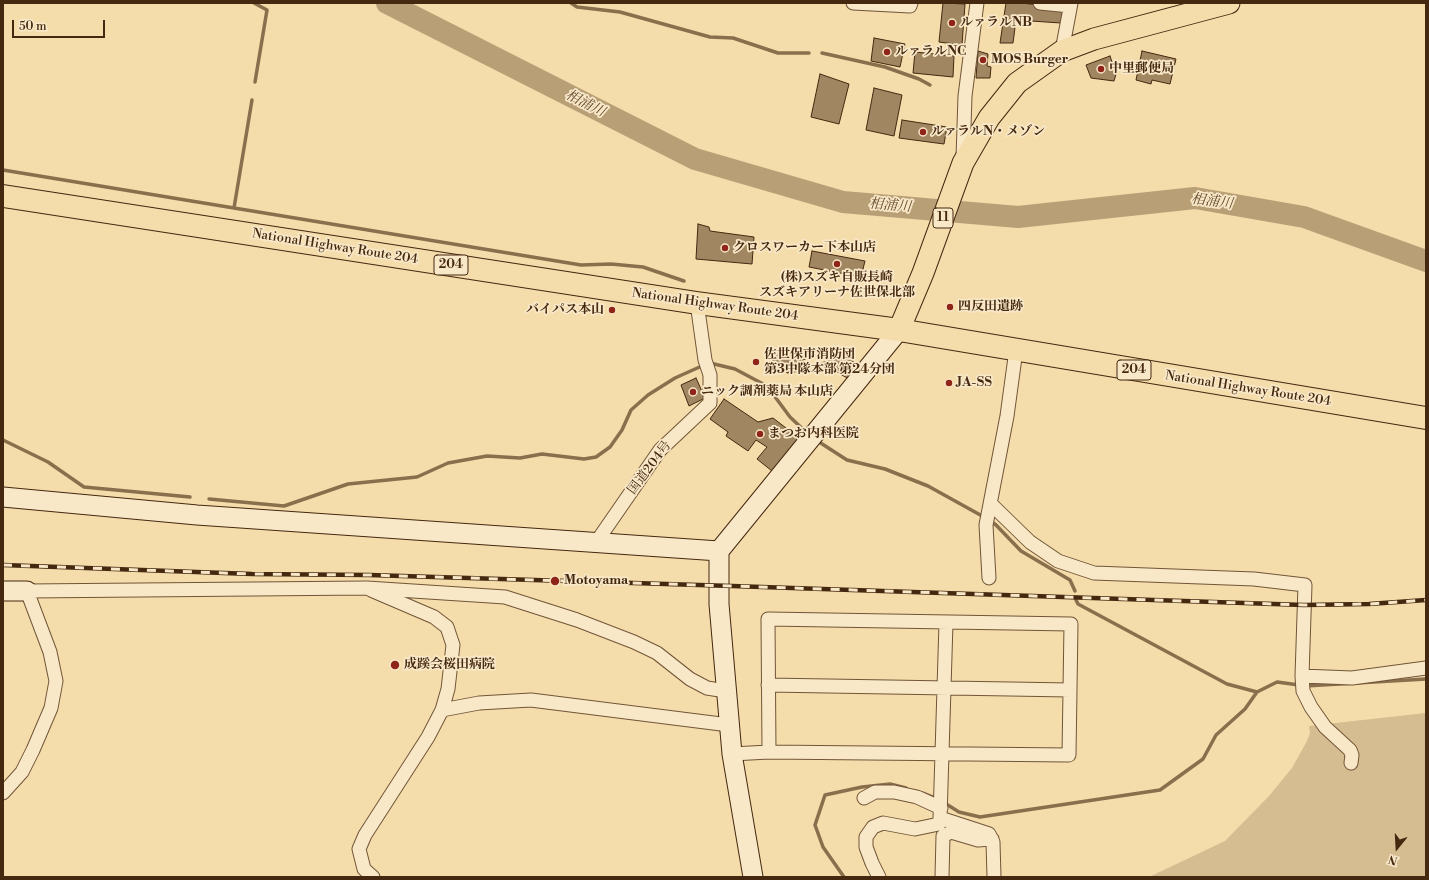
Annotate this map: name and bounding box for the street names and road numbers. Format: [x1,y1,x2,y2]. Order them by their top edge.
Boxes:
road number: 11 [933,208,953,228]
street label: National Highway Route 204 [251,226,419,268]
road number: 204 [434,255,468,275]
street label: National Highway Route 204 [631,286,799,324]
road number: 204 [1117,360,1151,380]
street label: National Highway Route 204 [1164,368,1332,410]
street label: 国道204号 [625,438,675,498]

